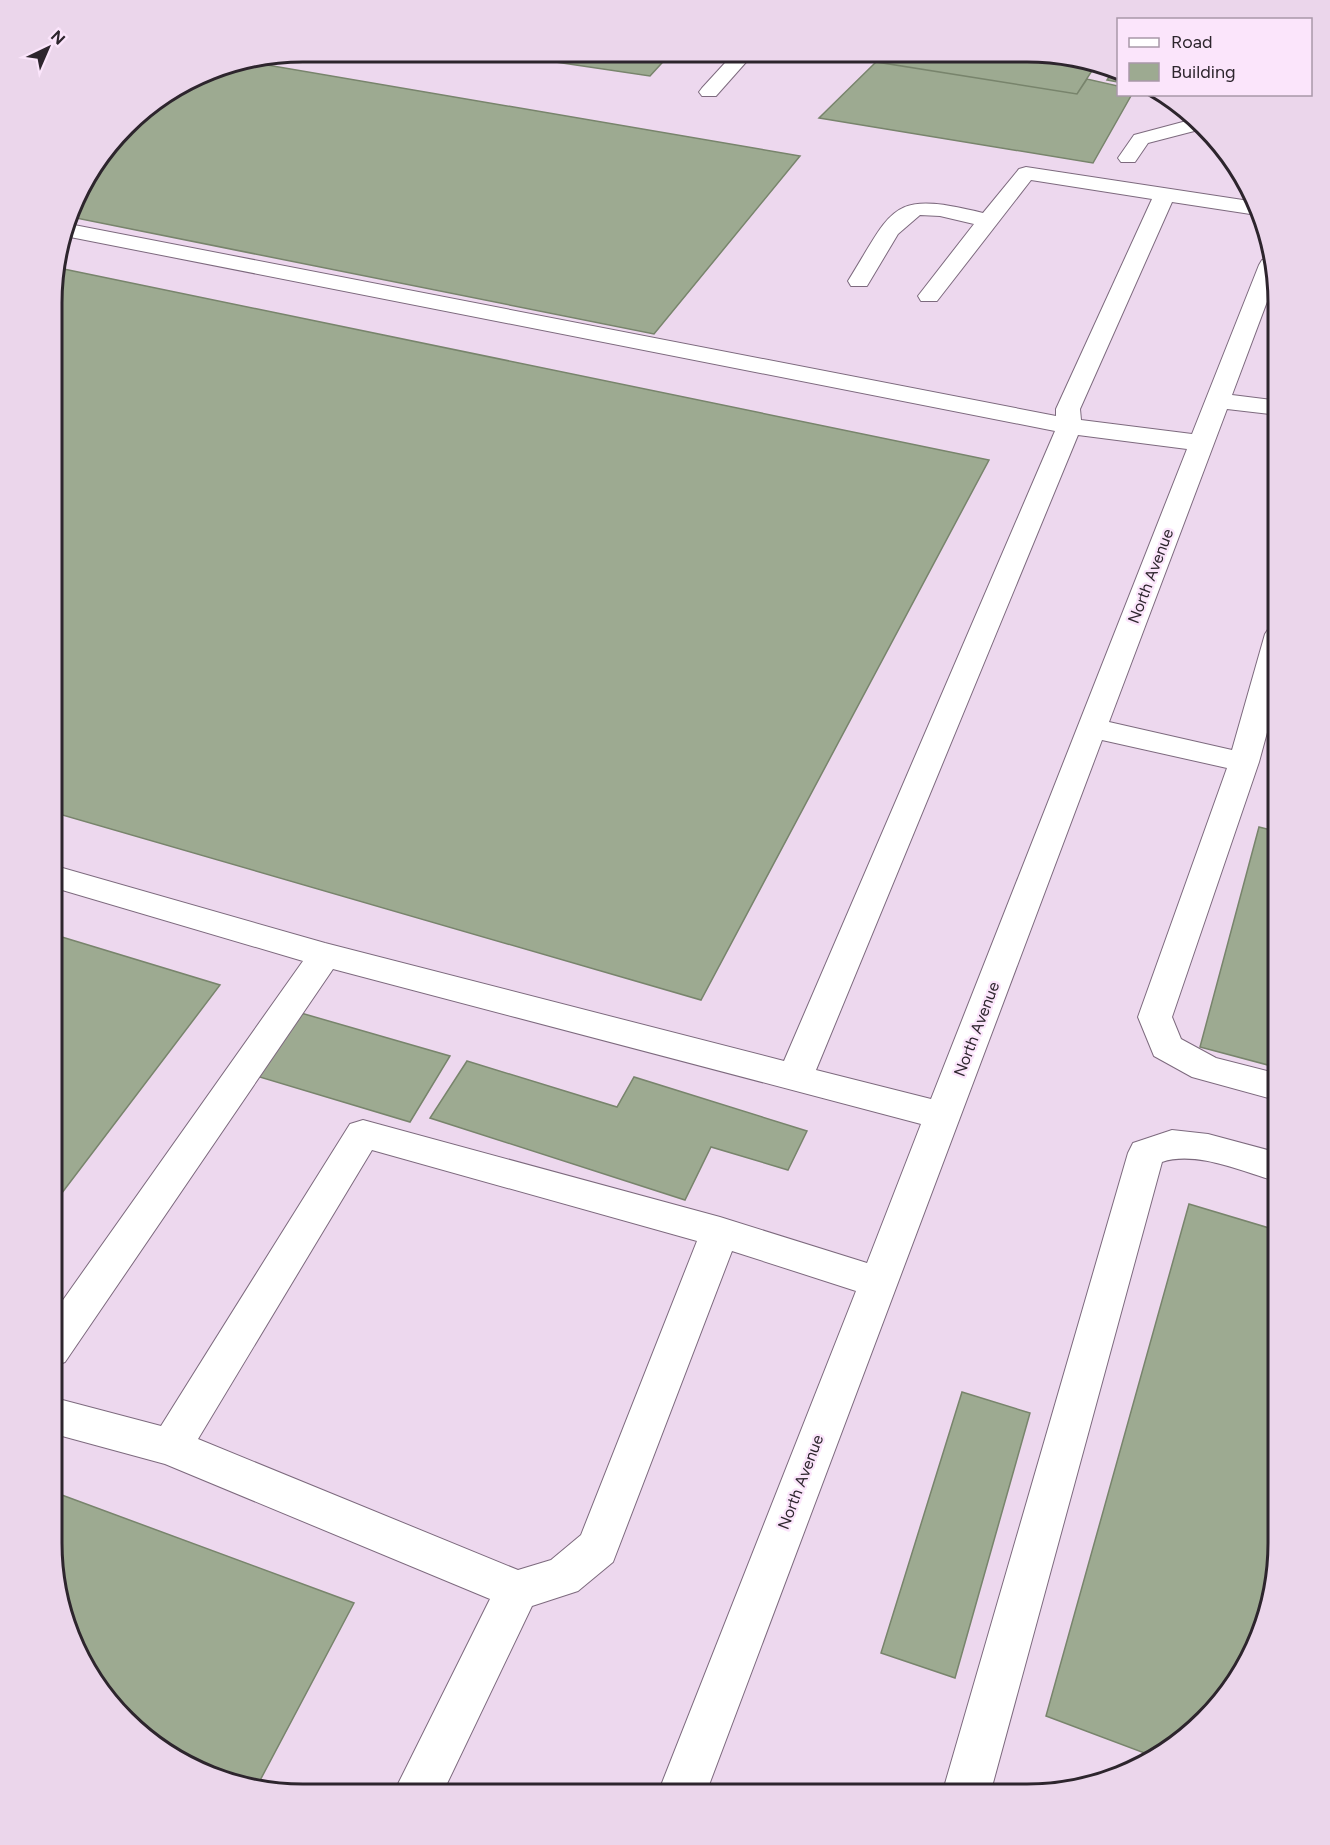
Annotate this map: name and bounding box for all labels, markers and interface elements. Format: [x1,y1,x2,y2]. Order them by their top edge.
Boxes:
north arrow [18,18,78,78]
legend [1117,18,1312,96]
text: N [47,26,69,49]
text: Road [1171,31,1212,53]
text: Building [1171,61,1236,83]
street label: North Avenue [1124,526,1177,626]
street label: North Avenue [950,979,1003,1079]
street label: North Avenue [774,1432,827,1532]

